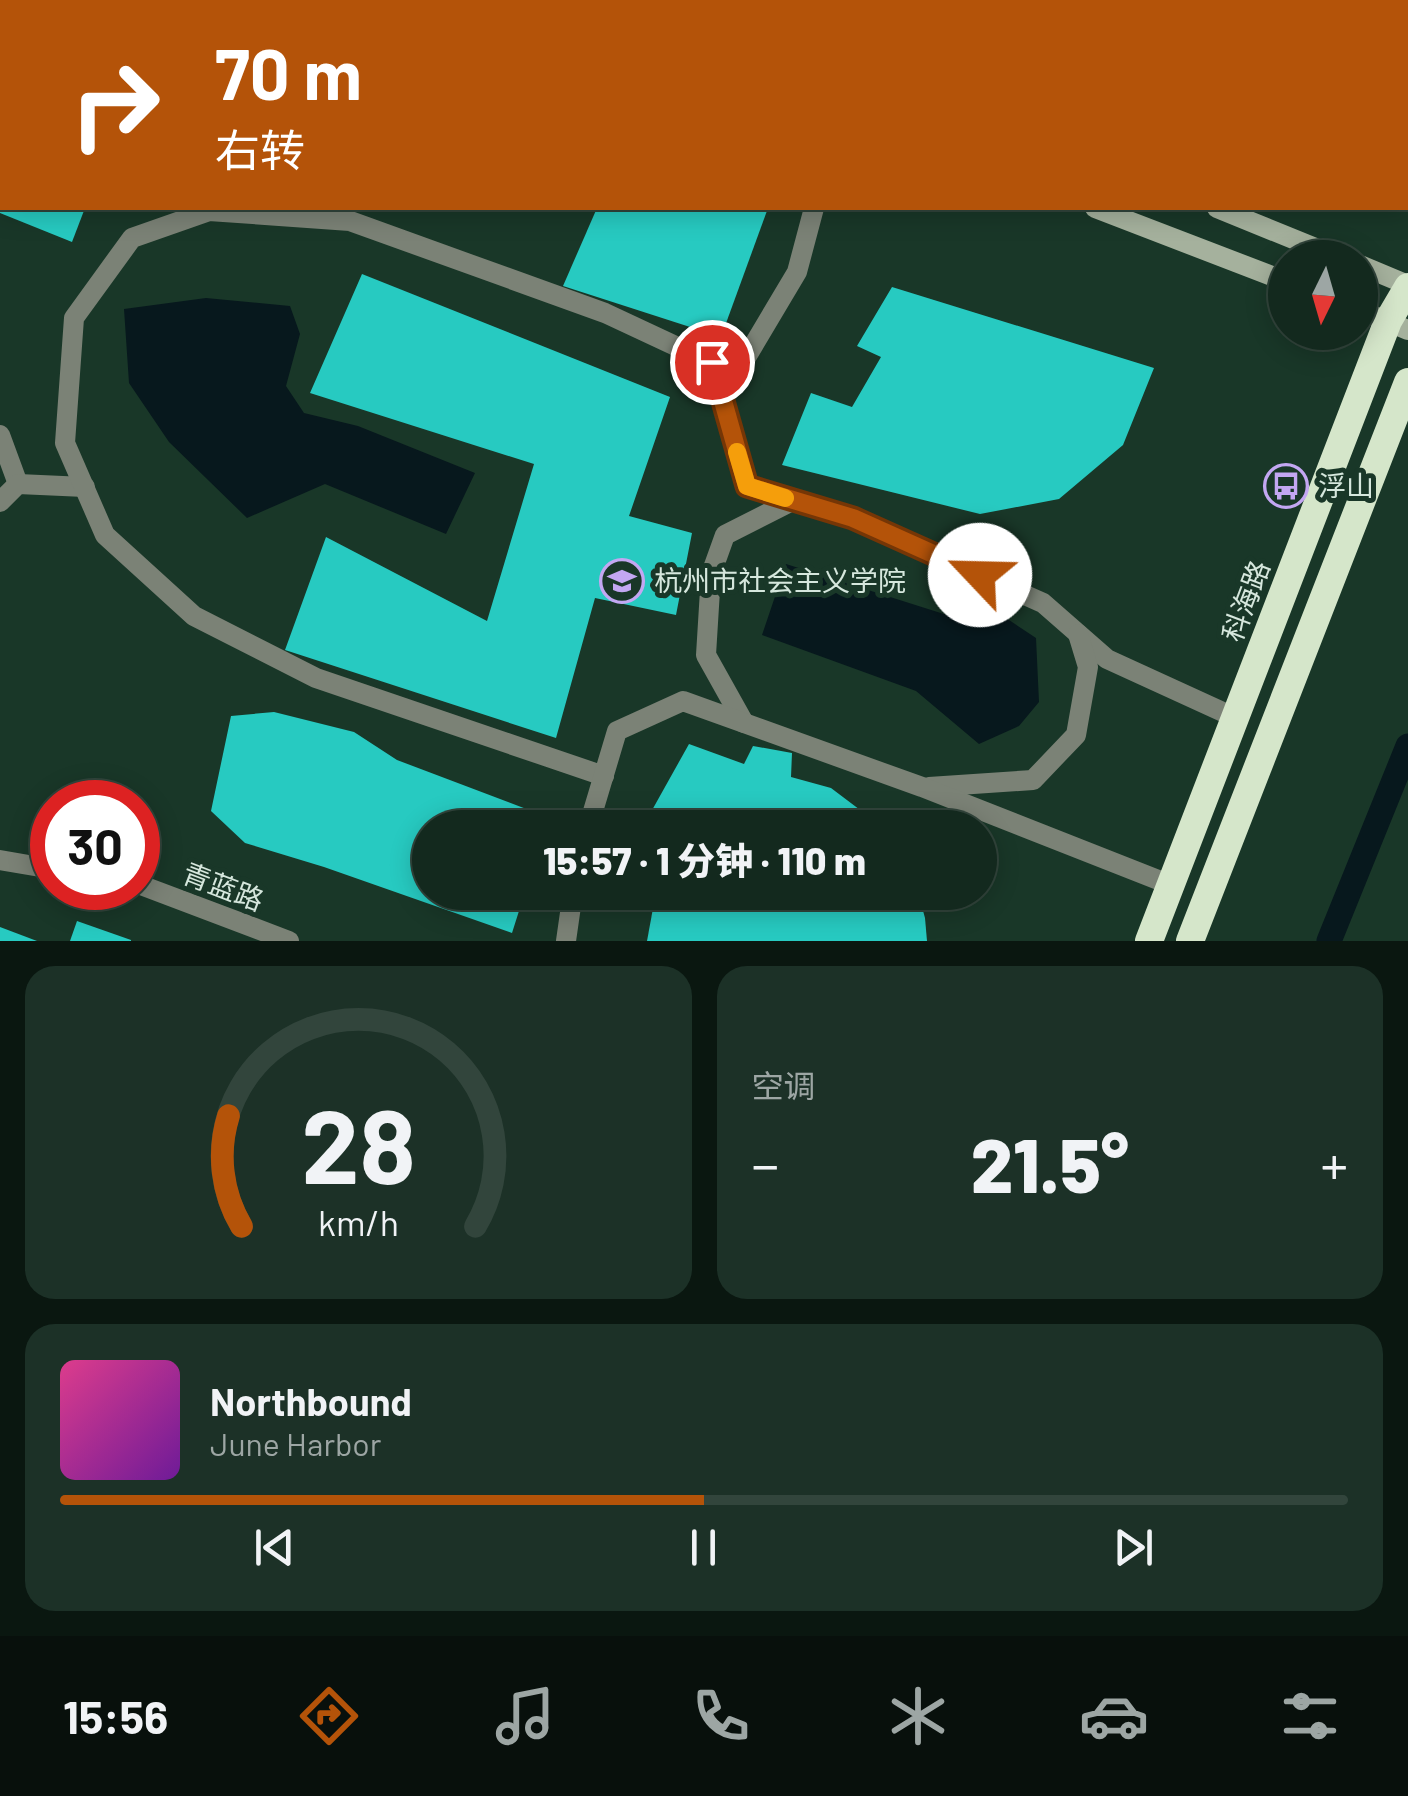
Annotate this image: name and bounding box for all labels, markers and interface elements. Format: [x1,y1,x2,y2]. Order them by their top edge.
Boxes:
text: 70 m [215,30,362,114]
icon: right [50,40,180,170]
text: 右转 [215,122,305,176]
north arrow [1268,240,1378,350]
map controls [1268,240,1378,350]
pin [670,320,755,405]
icon: arrive [685,335,740,390]
bus stop icon: 浮山 [1263,463,1309,509]
place label: 浮山 [1318,468,1374,502]
position arrow [928,523,1032,627]
street label: 科海路 [1214,555,1276,646]
school or university icon: 杭州市社会主义学院 [599,558,645,604]
place label: 杭州市社会主义学院 [654,563,906,597]
speed limit sign: 30 [30,780,160,910]
text: 15:57 · 1 分钟 · 110 m [543,837,866,883]
street label: 青蓝路 [178,855,269,917]
text: 空调 [752,1066,816,1104]
text: 28 [301,1080,416,1205]
text: 21.5° [971,1118,1129,1208]
text: − [752,1130,779,1196]
text: + [1320,1130,1348,1196]
text: km/h [318,1200,399,1243]
text: Northbound [210,1378,412,1424]
text: June Harbor [210,1424,381,1462]
icon: previous [247,1520,302,1575]
icon: pause [676,1520,731,1575]
icon: next [1106,1520,1161,1575]
icon: directions [294,1681,364,1751]
icon: music [490,1681,560,1751]
icon: phone [686,1681,756,1751]
icon: climate [883,1681,953,1751]
icon: car [1079,1681,1149,1751]
icon: filters [1275,1681,1345,1751]
text: 15:56 [63,1689,168,1743]

